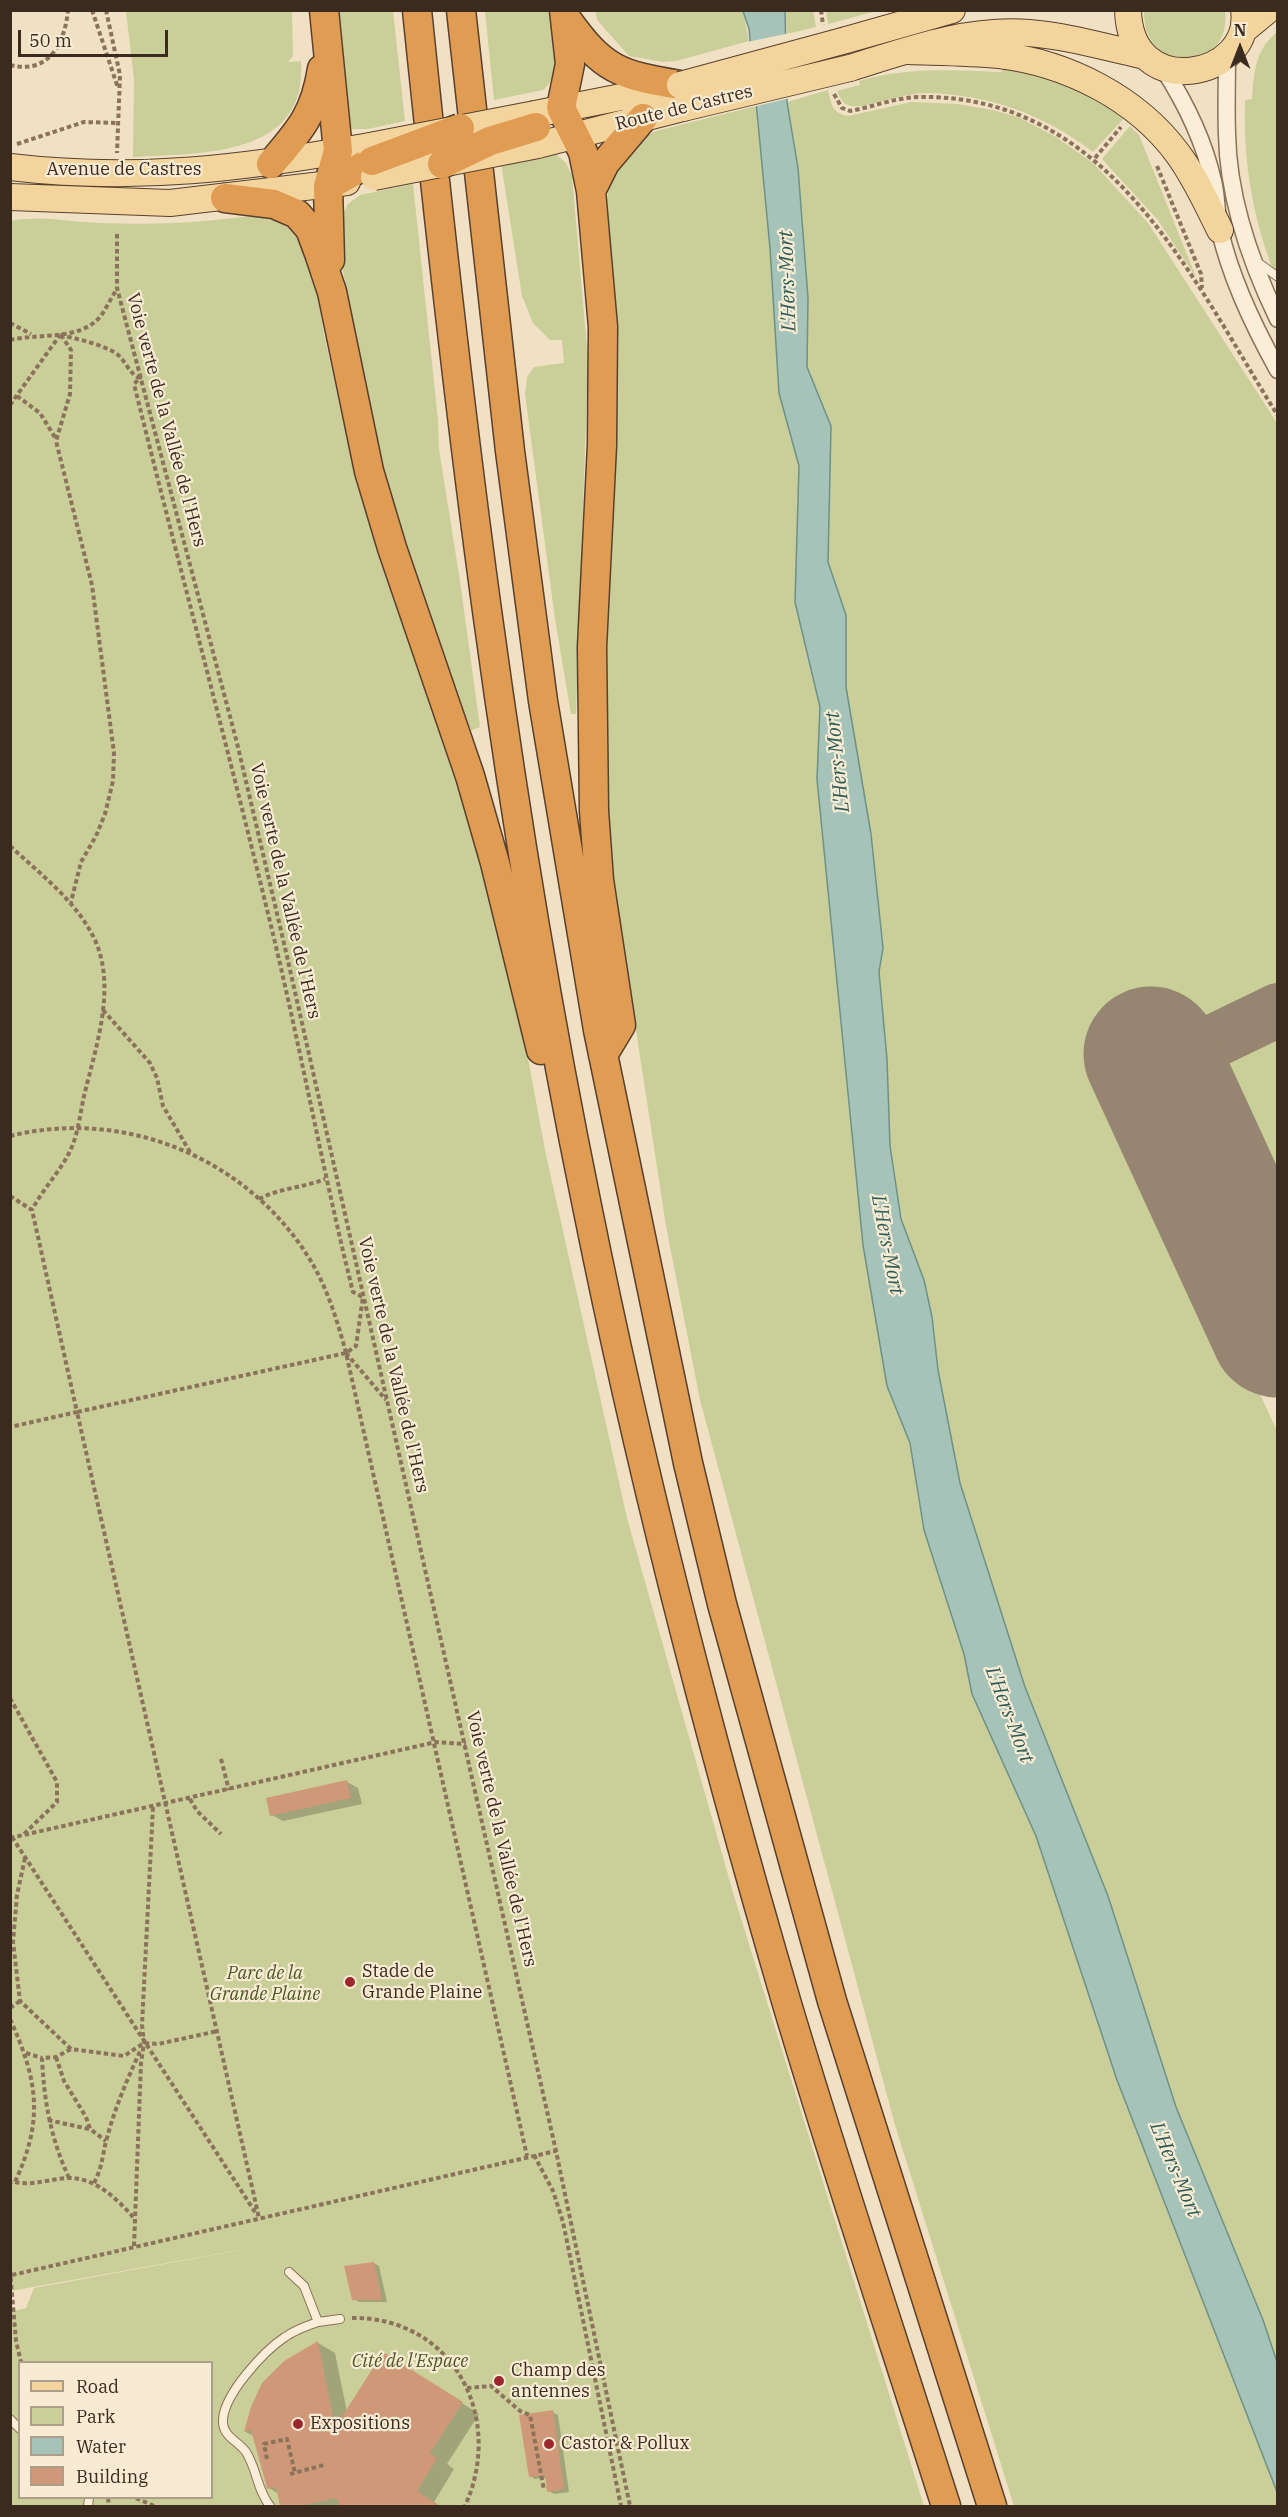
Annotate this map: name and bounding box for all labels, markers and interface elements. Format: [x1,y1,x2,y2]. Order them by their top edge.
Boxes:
scale bar [21,18,171,56]
north arrow [1210,18,1270,78]
text: N [1234,20,1246,40]
text: 50 m [29,29,72,52]
street label: Route de Castres [613,80,755,136]
street label: Avenue de Castres [47,159,201,181]
water label: L'Hers-Mort [774,230,802,332]
street label: Voie verte de la Vallée de l'Hers [122,291,210,549]
water label: L'Hers-Mort [821,710,855,814]
street label: Voie verte de la Vallée de l'Hers [245,761,325,1021]
water label: L'Hers-Mort [866,1193,908,1297]
street label: Voie verte de la Vallée de l'Hers [353,1235,433,1495]
water label: L'Hers-Mort [980,1663,1038,1767]
street label: Voie verte de la Vallée de l'Hers [461,1709,541,1969]
place label: Stade de Grande Plaine [362,1961,482,2004]
park label: Parc de la Grande Plaine [210,1963,320,2006]
marker: Stade de Grande Plaine [343,1975,357,1989]
water label: L'Hers-Mort [1144,2119,1206,2221]
park label: Cité de l'Espace [352,2351,468,2373]
place label: Champ des antennes [511,2360,605,2402]
legend [18,2361,213,2499]
marker: Champ des antennes [492,2374,506,2388]
text: Road [76,2375,119,2398]
text: Park [76,2405,115,2428]
place label: Expositions [310,2413,410,2435]
marker: Expositions [291,2417,305,2431]
place label: Castor & Pollux [561,2433,690,2455]
text: Water [76,2435,126,2458]
marker: Castor & Pollux [542,2437,556,2451]
text: Building [76,2465,148,2488]

